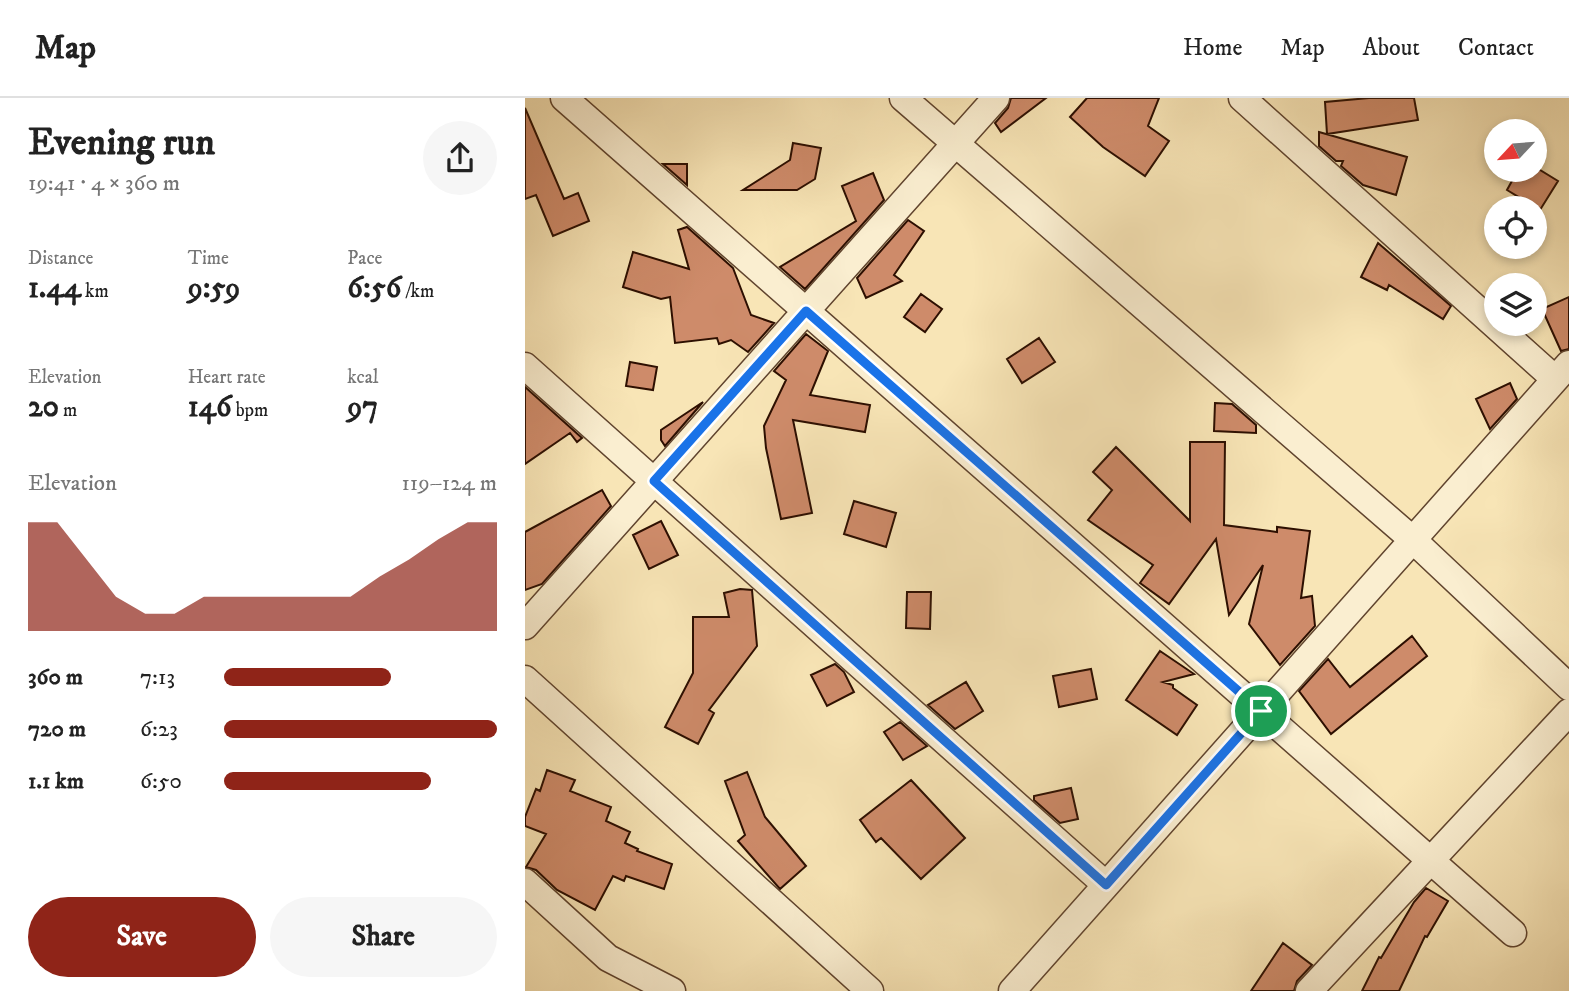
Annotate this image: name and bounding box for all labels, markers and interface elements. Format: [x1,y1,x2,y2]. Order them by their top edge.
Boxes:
text: Map [35,28,96,69]
text: Home [1183,33,1242,63]
text: Map [1280,33,1325,63]
text: About [1363,33,1420,63]
text: Contact [1458,33,1534,63]
text: Evening run [28,119,215,167]
north arrow [1484,119,1547,182]
map controls [1484,119,1547,336]
button: share [423,121,497,195]
text: 19:41 · 4 × 360 m [28,169,180,198]
button: locate [1484,196,1547,259]
text: Distance [28,247,93,270]
text: Time [188,247,229,270]
text: Pace [347,247,382,270]
text: 1.44 [28,270,81,307]
text: 9:59 [188,270,240,307]
text: 6:56 [347,270,401,307]
button: layers [1484,273,1547,336]
text: km [81,280,109,303]
text: /km [401,280,434,303]
text: Elevation [28,366,102,389]
text: Heart rate [188,366,266,389]
text: kcal [347,366,379,389]
text: 20 [28,389,59,426]
text: 146 [188,389,232,426]
text: 97 [347,389,378,426]
text: m [59,399,77,422]
text: bpm [232,399,268,422]
text: Elevation [28,469,117,498]
text: 119–124 m [401,469,497,498]
text: 360 m [28,663,83,692]
text: 7:13 [140,663,175,692]
pin [1231,681,1291,741]
icon: arrive [1242,692,1280,730]
text: 720 m [28,715,86,744]
text: 6:23 [140,715,178,744]
text: 1.1 km [28,767,84,796]
text: 6:50 [140,767,182,796]
button: Save [28,897,256,977]
button: Share [270,897,497,977]

